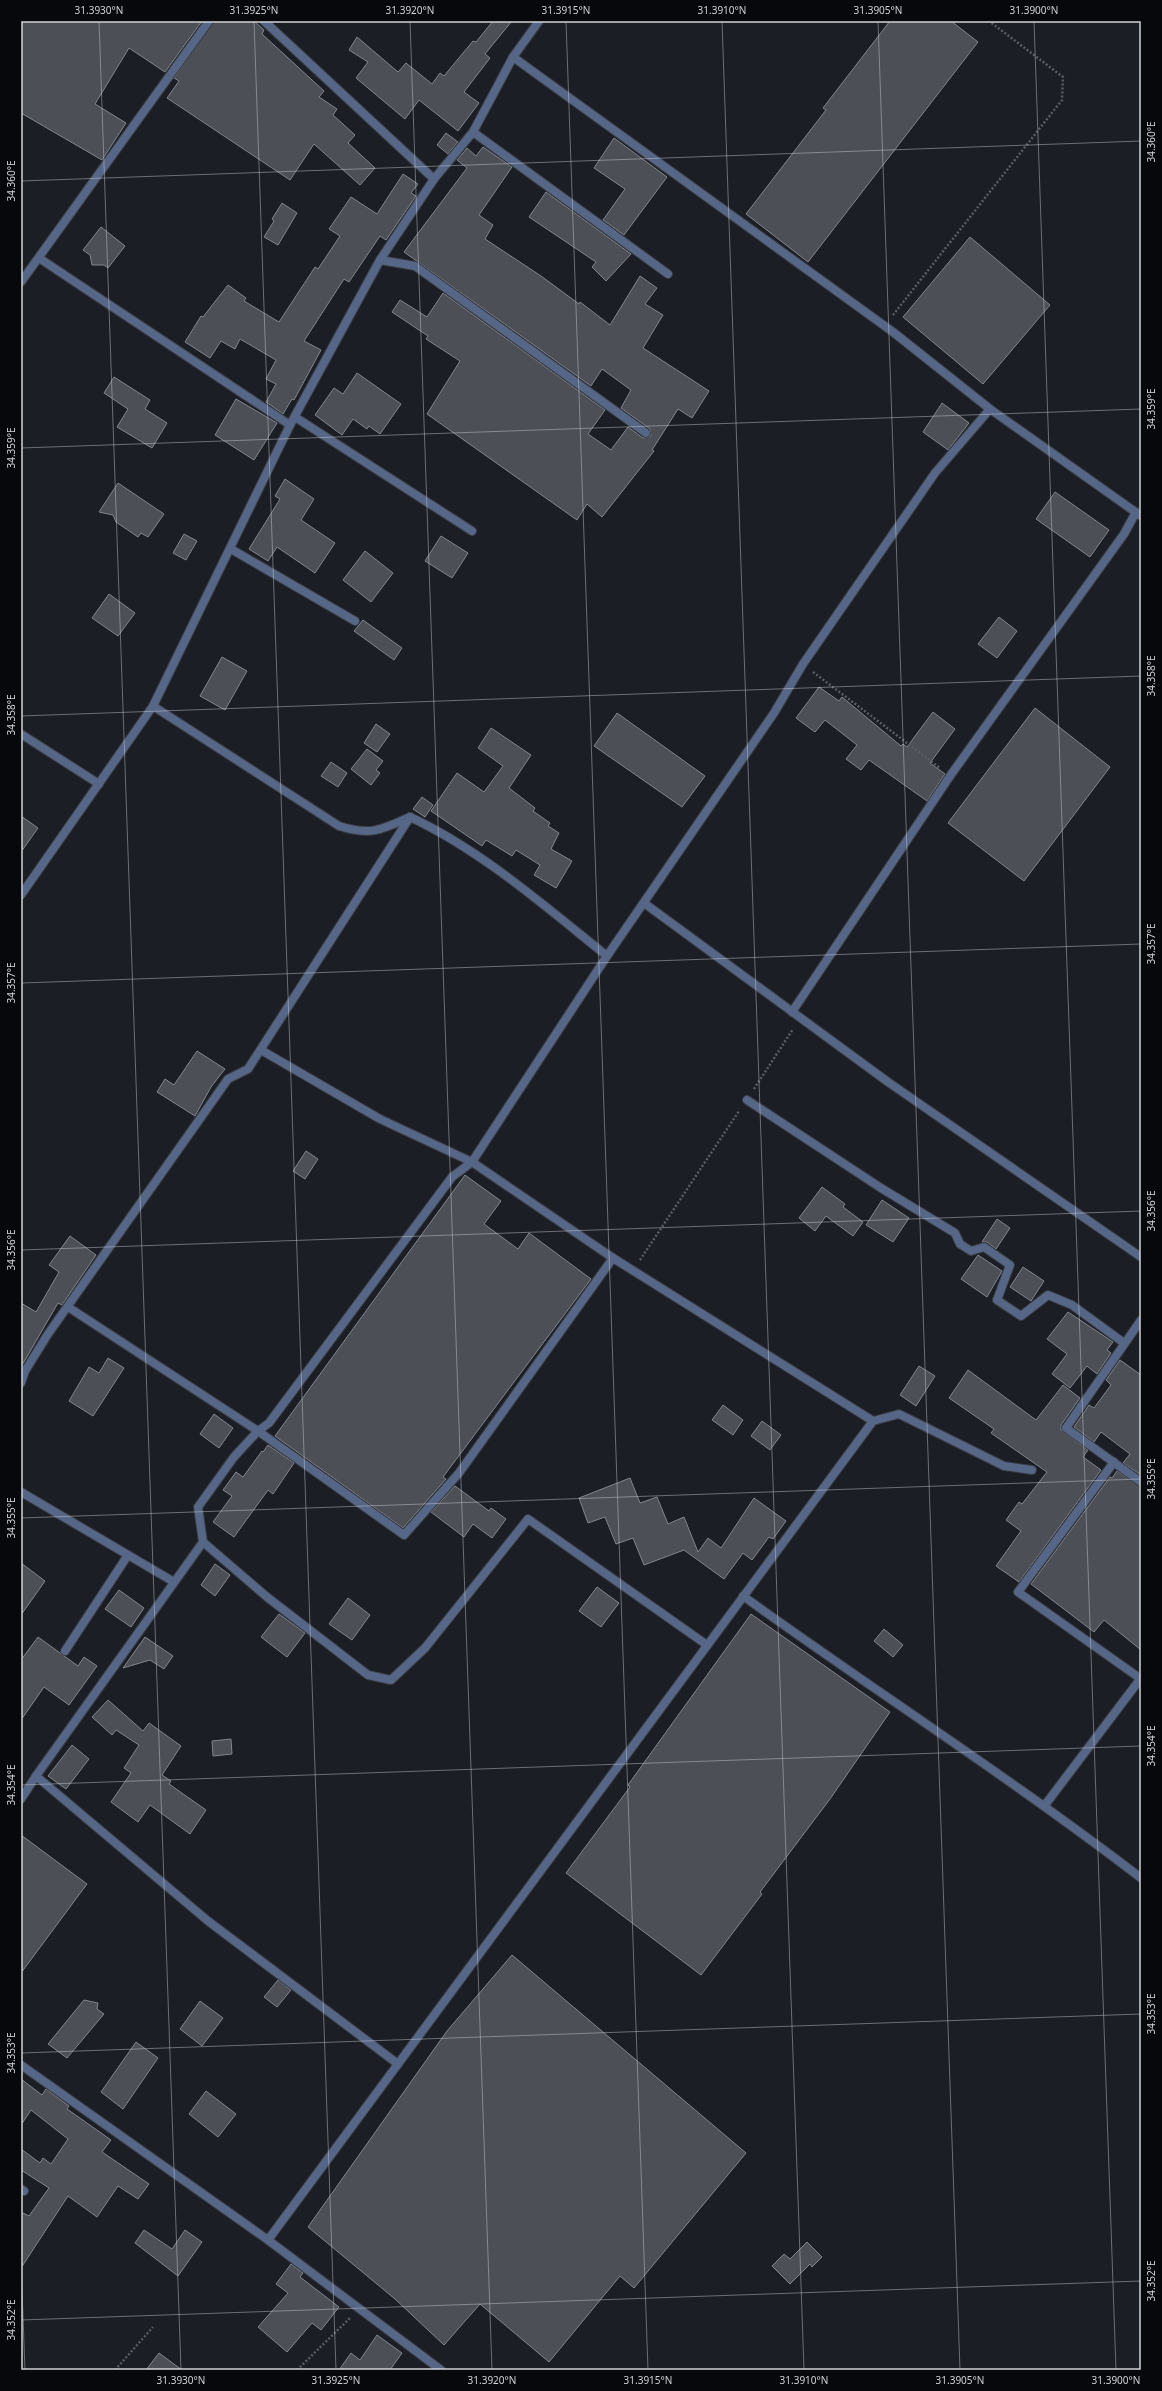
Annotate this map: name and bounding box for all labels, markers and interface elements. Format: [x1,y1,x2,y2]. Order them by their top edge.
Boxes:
text: 31.3930°N [75,3,123,17]
text: 31.3925°N [230,3,278,17]
text: 31.3920°N [386,3,434,17]
text: 31.3915°N [542,3,590,17]
text: 31.3910°N [698,3,746,17]
text: 31.3905°N [854,3,902,17]
text: 31.3900°N [1010,3,1058,17]
text: 34.360°E [1144,121,1158,163]
text: 34.360°E [4,160,18,202]
text: 34.359°E [1144,388,1158,430]
text: 34.359°E [4,427,18,469]
text: 34.358°E [1144,655,1158,697]
text: 34.358°E [4,694,18,736]
text: 34.357°E [1144,923,1158,965]
text: 34.357°E [4,962,18,1004]
text: 34.356°E [1144,1190,1158,1232]
text: 34.356°E [4,1229,18,1271]
text: 34.355°E [1144,1458,1158,1500]
text: 34.355°E [4,1497,18,1539]
text: 34.354°E [1144,1725,1158,1767]
text: 34.354°E [4,1764,18,1806]
text: 34.353°E [1144,1993,1158,2035]
text: 34.353°E [4,2032,18,2074]
text: 34.352°E [1144,2260,1158,2302]
text: 34.352°E [4,2299,18,2341]
text: 31.3930°N [157,2373,205,2387]
text: 31.3925°N [312,2373,360,2387]
text: 31.3920°N [468,2373,516,2387]
text: 31.3915°N [624,2373,672,2387]
text: 31.3910°N [780,2373,828,2387]
text: 31.3905°N [936,2373,984,2387]
text: 31.3900°N [1092,2373,1140,2387]

